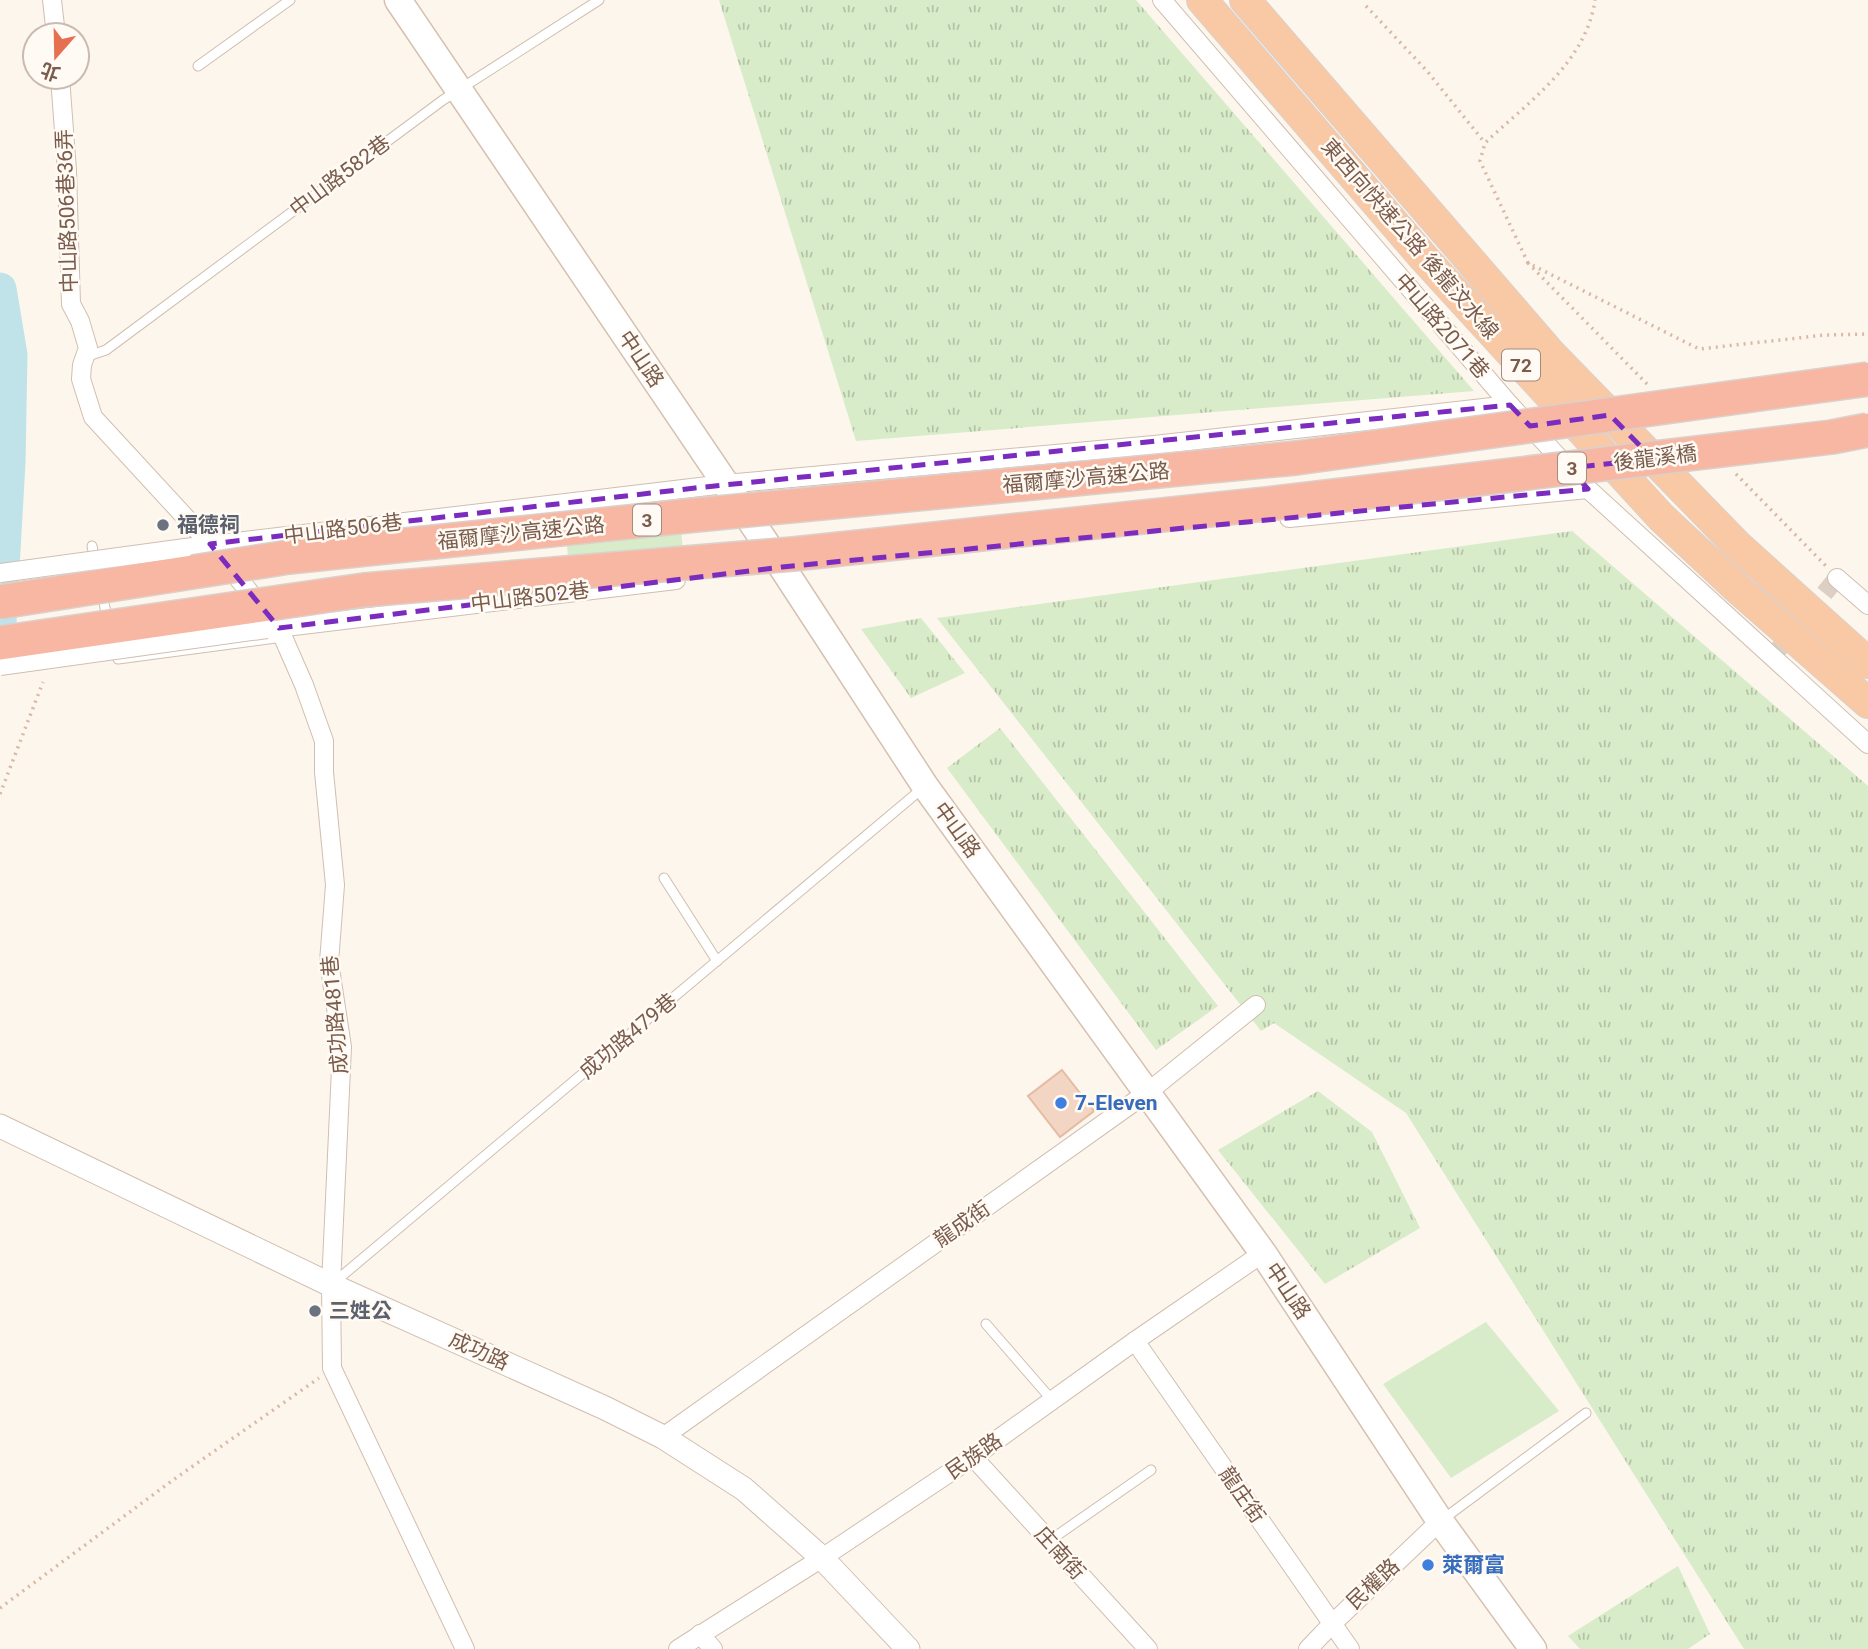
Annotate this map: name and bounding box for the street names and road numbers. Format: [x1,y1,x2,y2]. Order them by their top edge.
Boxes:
street label: 中山路506巷36弄 [52,129,82,293]
street label: 中山路582巷 [285,130,395,222]
street label: 東西向快速公路 後龍汶水線 [1317,134,1503,344]
street label: 中山路2071巷 [1390,269,1494,383]
street label: 中山路 [613,326,669,392]
road number: 72 [1502,350,1540,380]
street label: 後龍溪橋 [1612,441,1698,475]
road number: 3 [1558,453,1586,484]
street label: 福爾摩沙高速公路 [1001,459,1171,497]
road number: 3 [633,505,661,536]
street label: 中山路506巷 [282,510,404,548]
street label: 福爾摩沙高速公路 [436,512,606,554]
street label: 中山路502巷 [469,578,591,616]
street label: 中山路 [929,797,985,863]
street label: 成功路481巷 [318,954,352,1076]
street label: 成功路479巷 [575,988,681,1084]
street label: 龍成街 [929,1196,995,1252]
street label: 中山路 [1260,1258,1316,1324]
street label: 成功路 [445,1327,513,1375]
street label: 民族路 [941,1428,1007,1484]
street label: 龍庄街 [1214,1462,1270,1528]
street label: 庄南街 [1030,1522,1090,1584]
street label: 民權路 [1342,1554,1404,1614]

